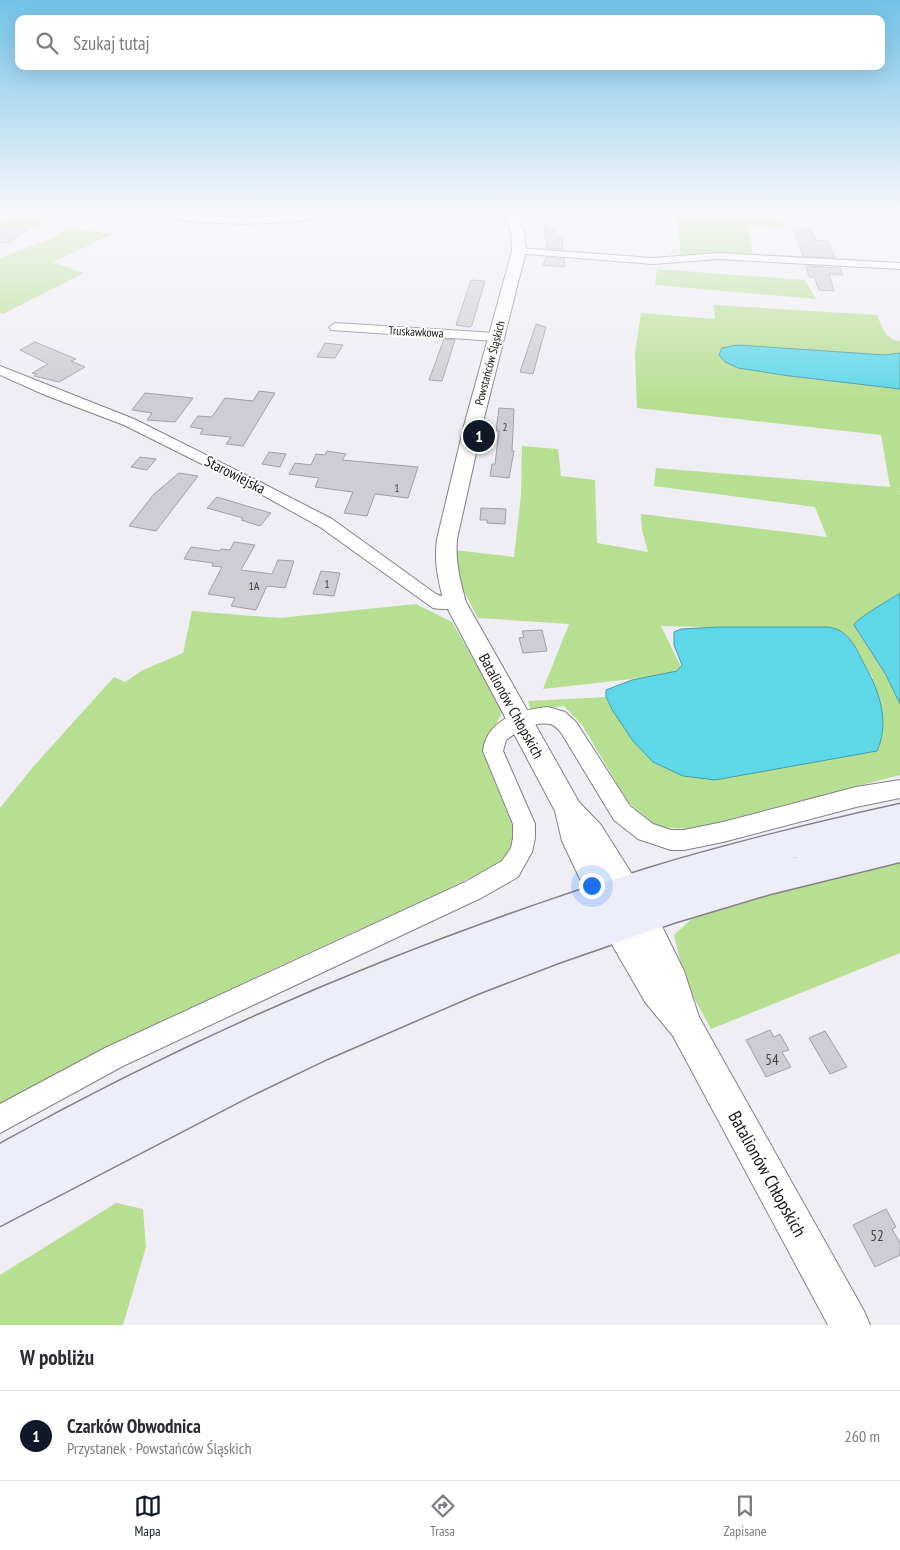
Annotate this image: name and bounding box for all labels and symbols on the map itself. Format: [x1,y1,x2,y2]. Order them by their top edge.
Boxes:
street label: Powstańców Śląskich [471,319,508,407]
street label: Truskawkowa [388,323,444,340]
pin: 1 [463,417,495,455]
house number: 2 [503,420,508,434]
street label: Starowiejska [202,451,269,498]
house number: 1 [394,480,400,495]
house number: 1 [324,576,330,591]
house number: 1A [248,578,260,593]
street label: Batalionów Chłopskich [475,650,548,762]
your location [579,873,605,899]
house number: 54 [765,1050,779,1069]
street label: Batalionów Chłopskich [723,1107,812,1241]
house number: 52 [870,1226,884,1245]

